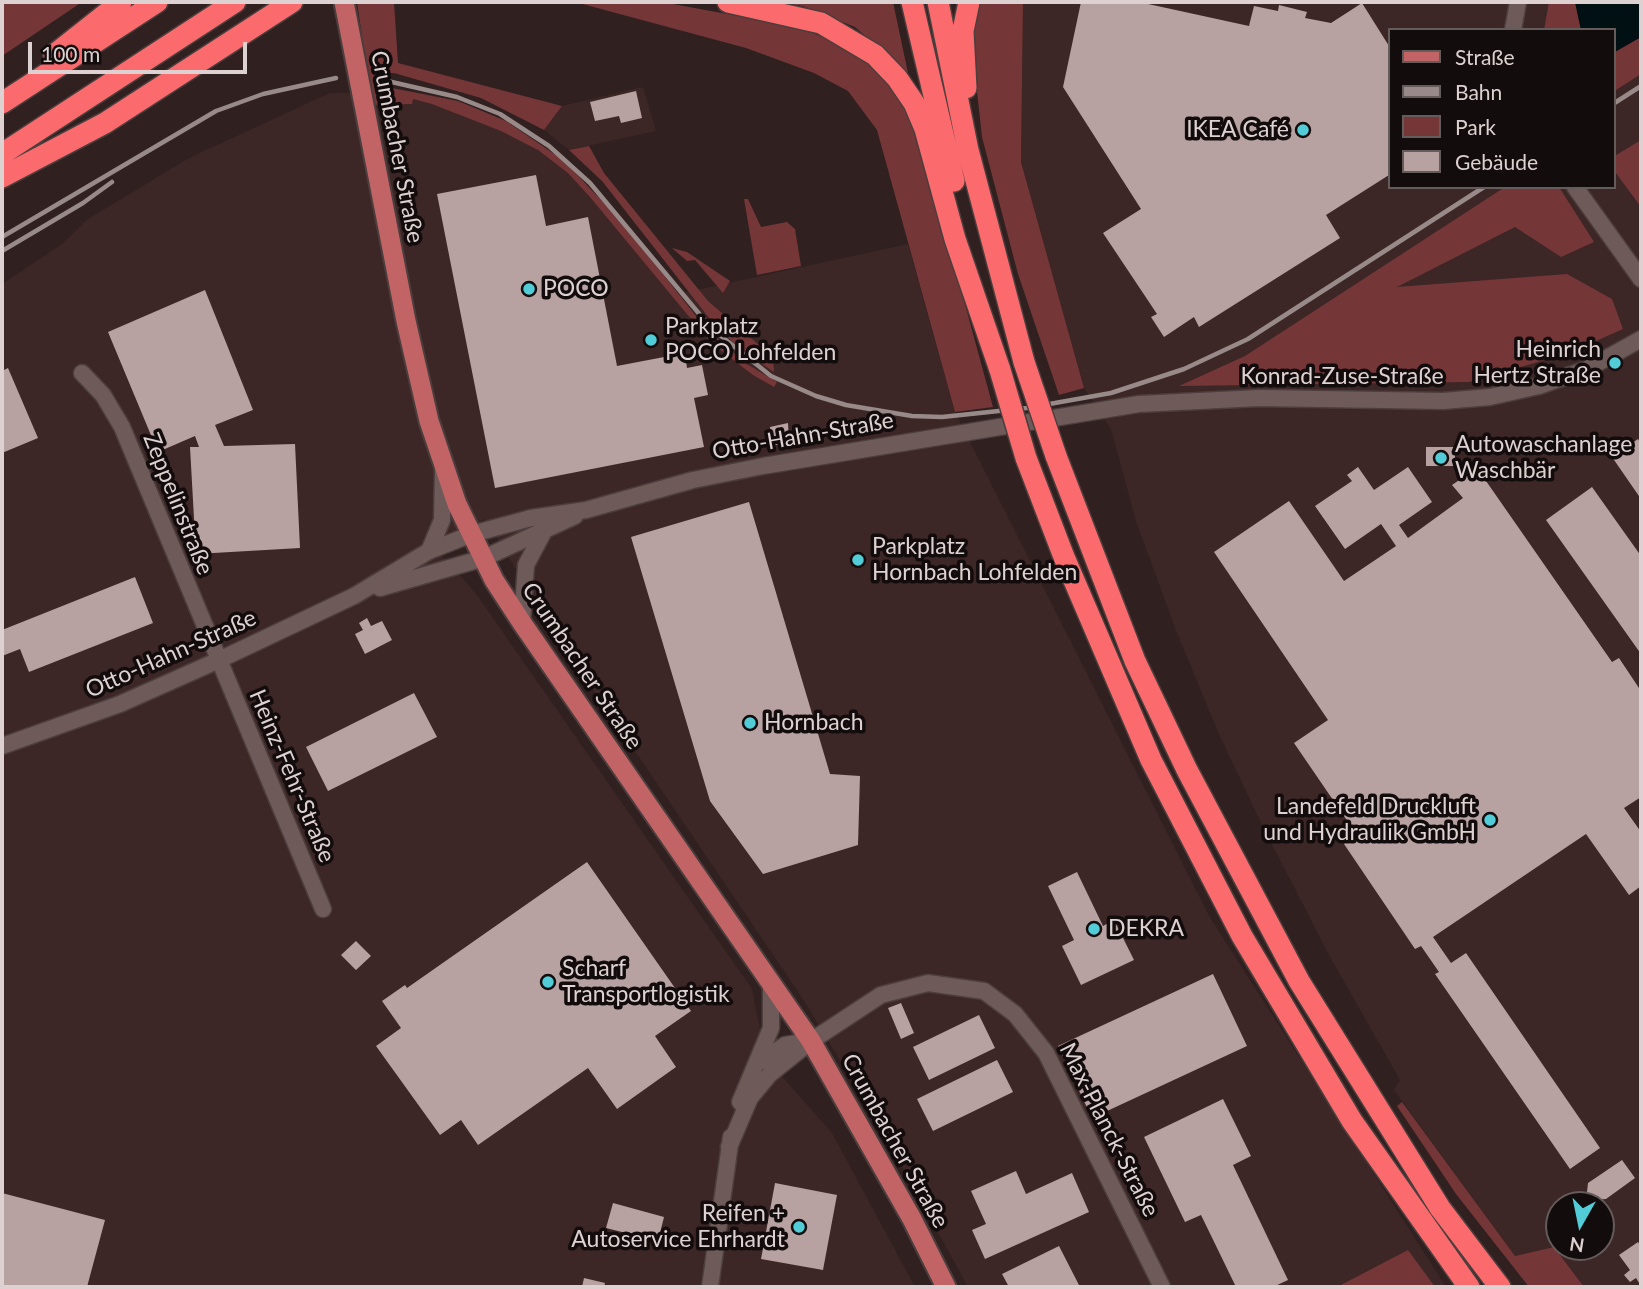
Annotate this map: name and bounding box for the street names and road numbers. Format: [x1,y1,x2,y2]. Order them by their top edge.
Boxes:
street label: Crumbacher Straße [365,49,429,245]
street label: Konrad-Zuse-Straße [1240,363,1444,391]
street label: Otto-Hahn-Straße [710,406,896,466]
street label: Zeppelinstraße [137,429,219,579]
street label: Crumbacher Straße [516,577,648,755]
street label: Otto-Hahn-Straße [81,604,261,704]
street label: Heinz-Fehr-Straße [243,685,341,867]
street label: Max-Planck-Straße [1053,1038,1165,1222]
street label: Crumbacher Straße [836,1049,954,1233]

